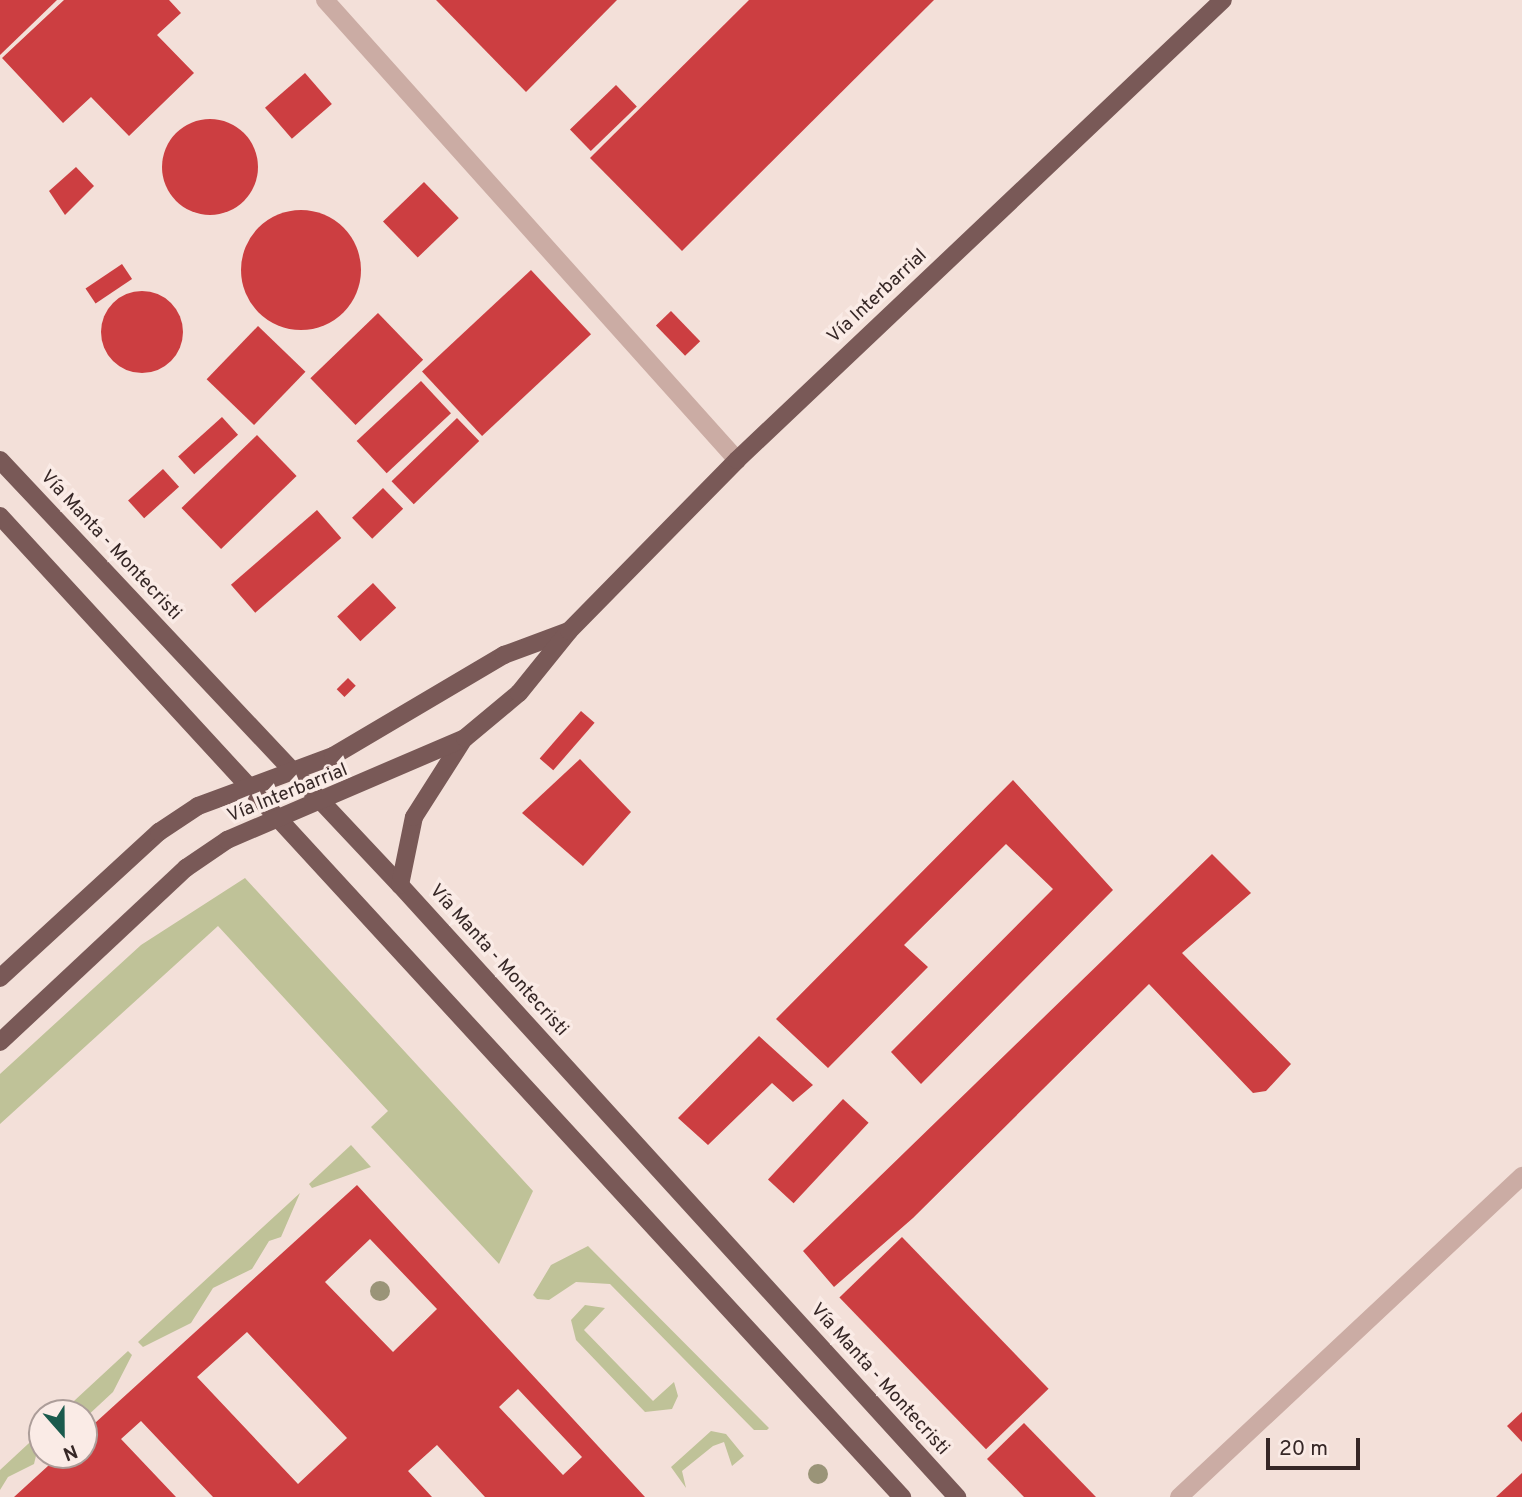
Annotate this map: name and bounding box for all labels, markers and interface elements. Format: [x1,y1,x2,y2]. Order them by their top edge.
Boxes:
street label: Vía Interbarrial [824,245,932,349]
street label: Vía Manta - Montecristi [35,466,185,626]
street label: Vía Interbarrial [225,760,351,828]
street label: Vía Manta - Montecristi [424,880,572,1042]
street label: Vía Manta - Montecristi [805,1299,953,1461]
north arrow [28,1399,98,1469]
scale bar [1270,1424,1364,1468]
text: 20 m [1279,1436,1328,1463]
text: N [59,1438,80,1465]

